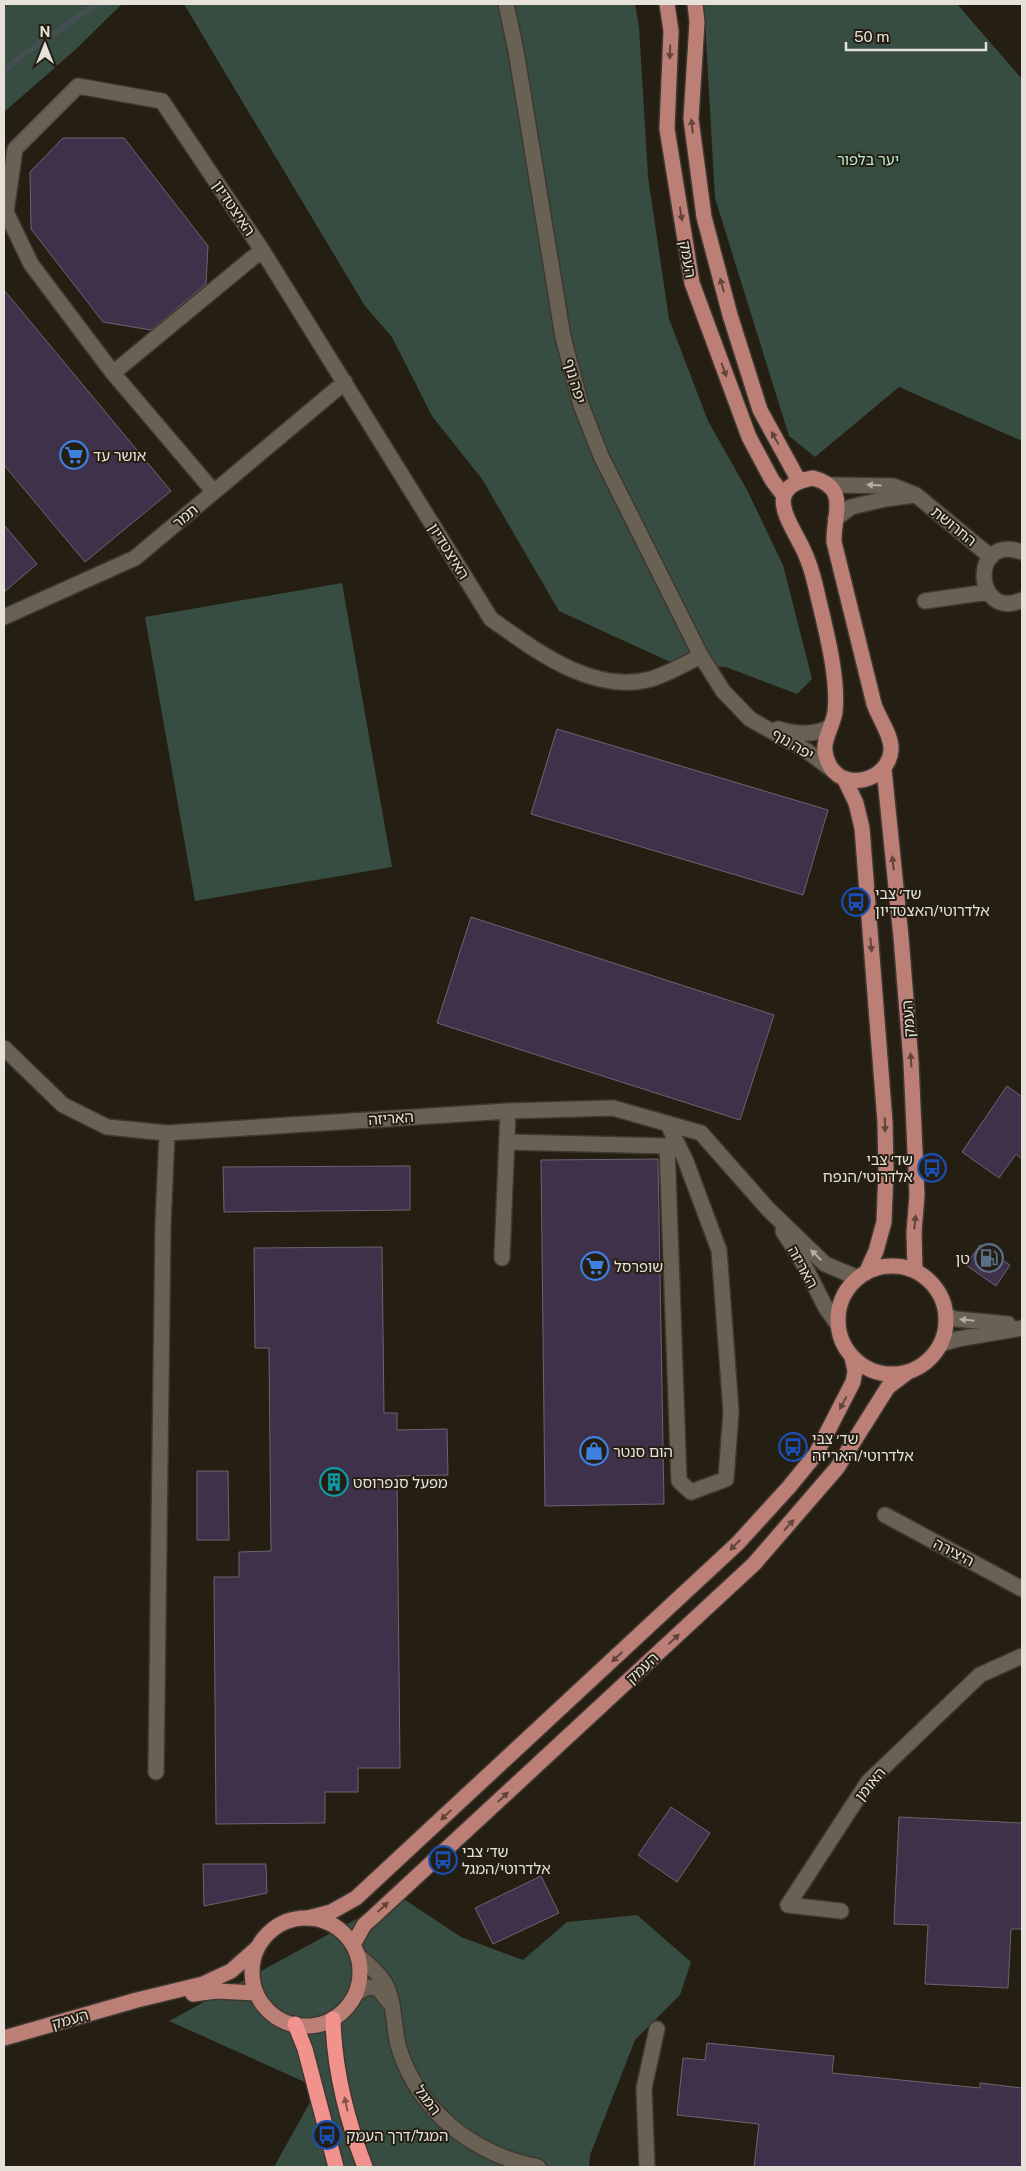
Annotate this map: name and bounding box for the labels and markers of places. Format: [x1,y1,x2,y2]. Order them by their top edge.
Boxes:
supermarket icon: אושר עד [59,440,89,470]
place label: אושר עד [93,447,146,464]
place label: שד׳ צבי אלדרוטי/האצטדיון [875,885,990,919]
bus stop icon: שד׳ צבי אלדרוטי/האצטדיון [841,887,871,917]
place label: שד׳ צבי אלדרוטי/הנפח [823,1151,913,1185]
bus stop icon: שד׳ צבי אלדרוטי/הנפח [917,1153,947,1183]
fuel station icon: טן [974,1243,1004,1273]
place label: טן [956,1250,970,1267]
supermarket icon: שופרסל [580,1251,610,1281]
place label: שופרסל [614,1258,663,1275]
place label: שד׳ צבי אלדרוטי/האריזה [812,1430,914,1464]
bus stop icon: שד׳ צבי אלדרוטי/האריזה [778,1432,808,1462]
shop icon: הום סנטר [579,1436,609,1466]
place label: הום סנטר [613,1443,673,1460]
building icon: מפעל סנפרוסט [319,1467,349,1497]
place label: מפעל סנפרוסט [353,1474,448,1491]
place label: שד׳ צבי אלדרוטי/המגל [462,1843,551,1877]
bus stop icon: שד׳ צבי אלדרוטי/המגל [428,1845,458,1875]
bus stop icon: המגל/דרך העמק [312,2120,342,2150]
place label: המגל/דרך העמק [346,2127,448,2144]

